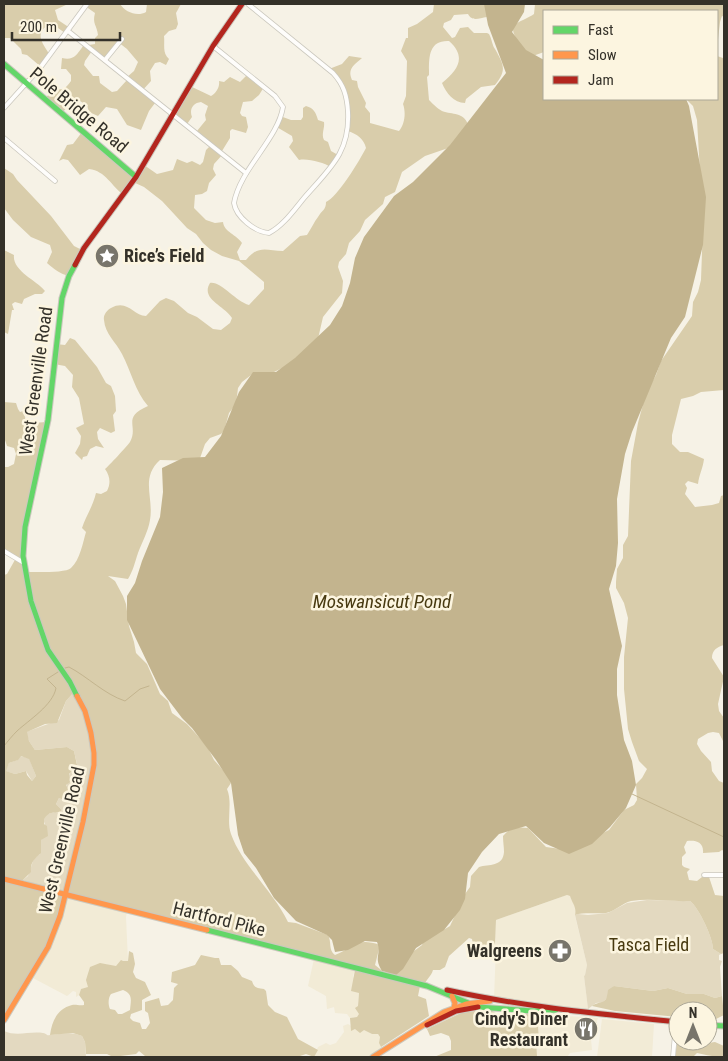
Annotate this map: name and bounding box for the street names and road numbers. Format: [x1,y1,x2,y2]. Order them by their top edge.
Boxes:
street label: Pole Bridge Road [26,63,133,157]
street label: West Greenville Road [15,305,56,457]
street label: West Greenville Road [34,765,89,915]
street label: Hartford Pike [171,897,268,940]

